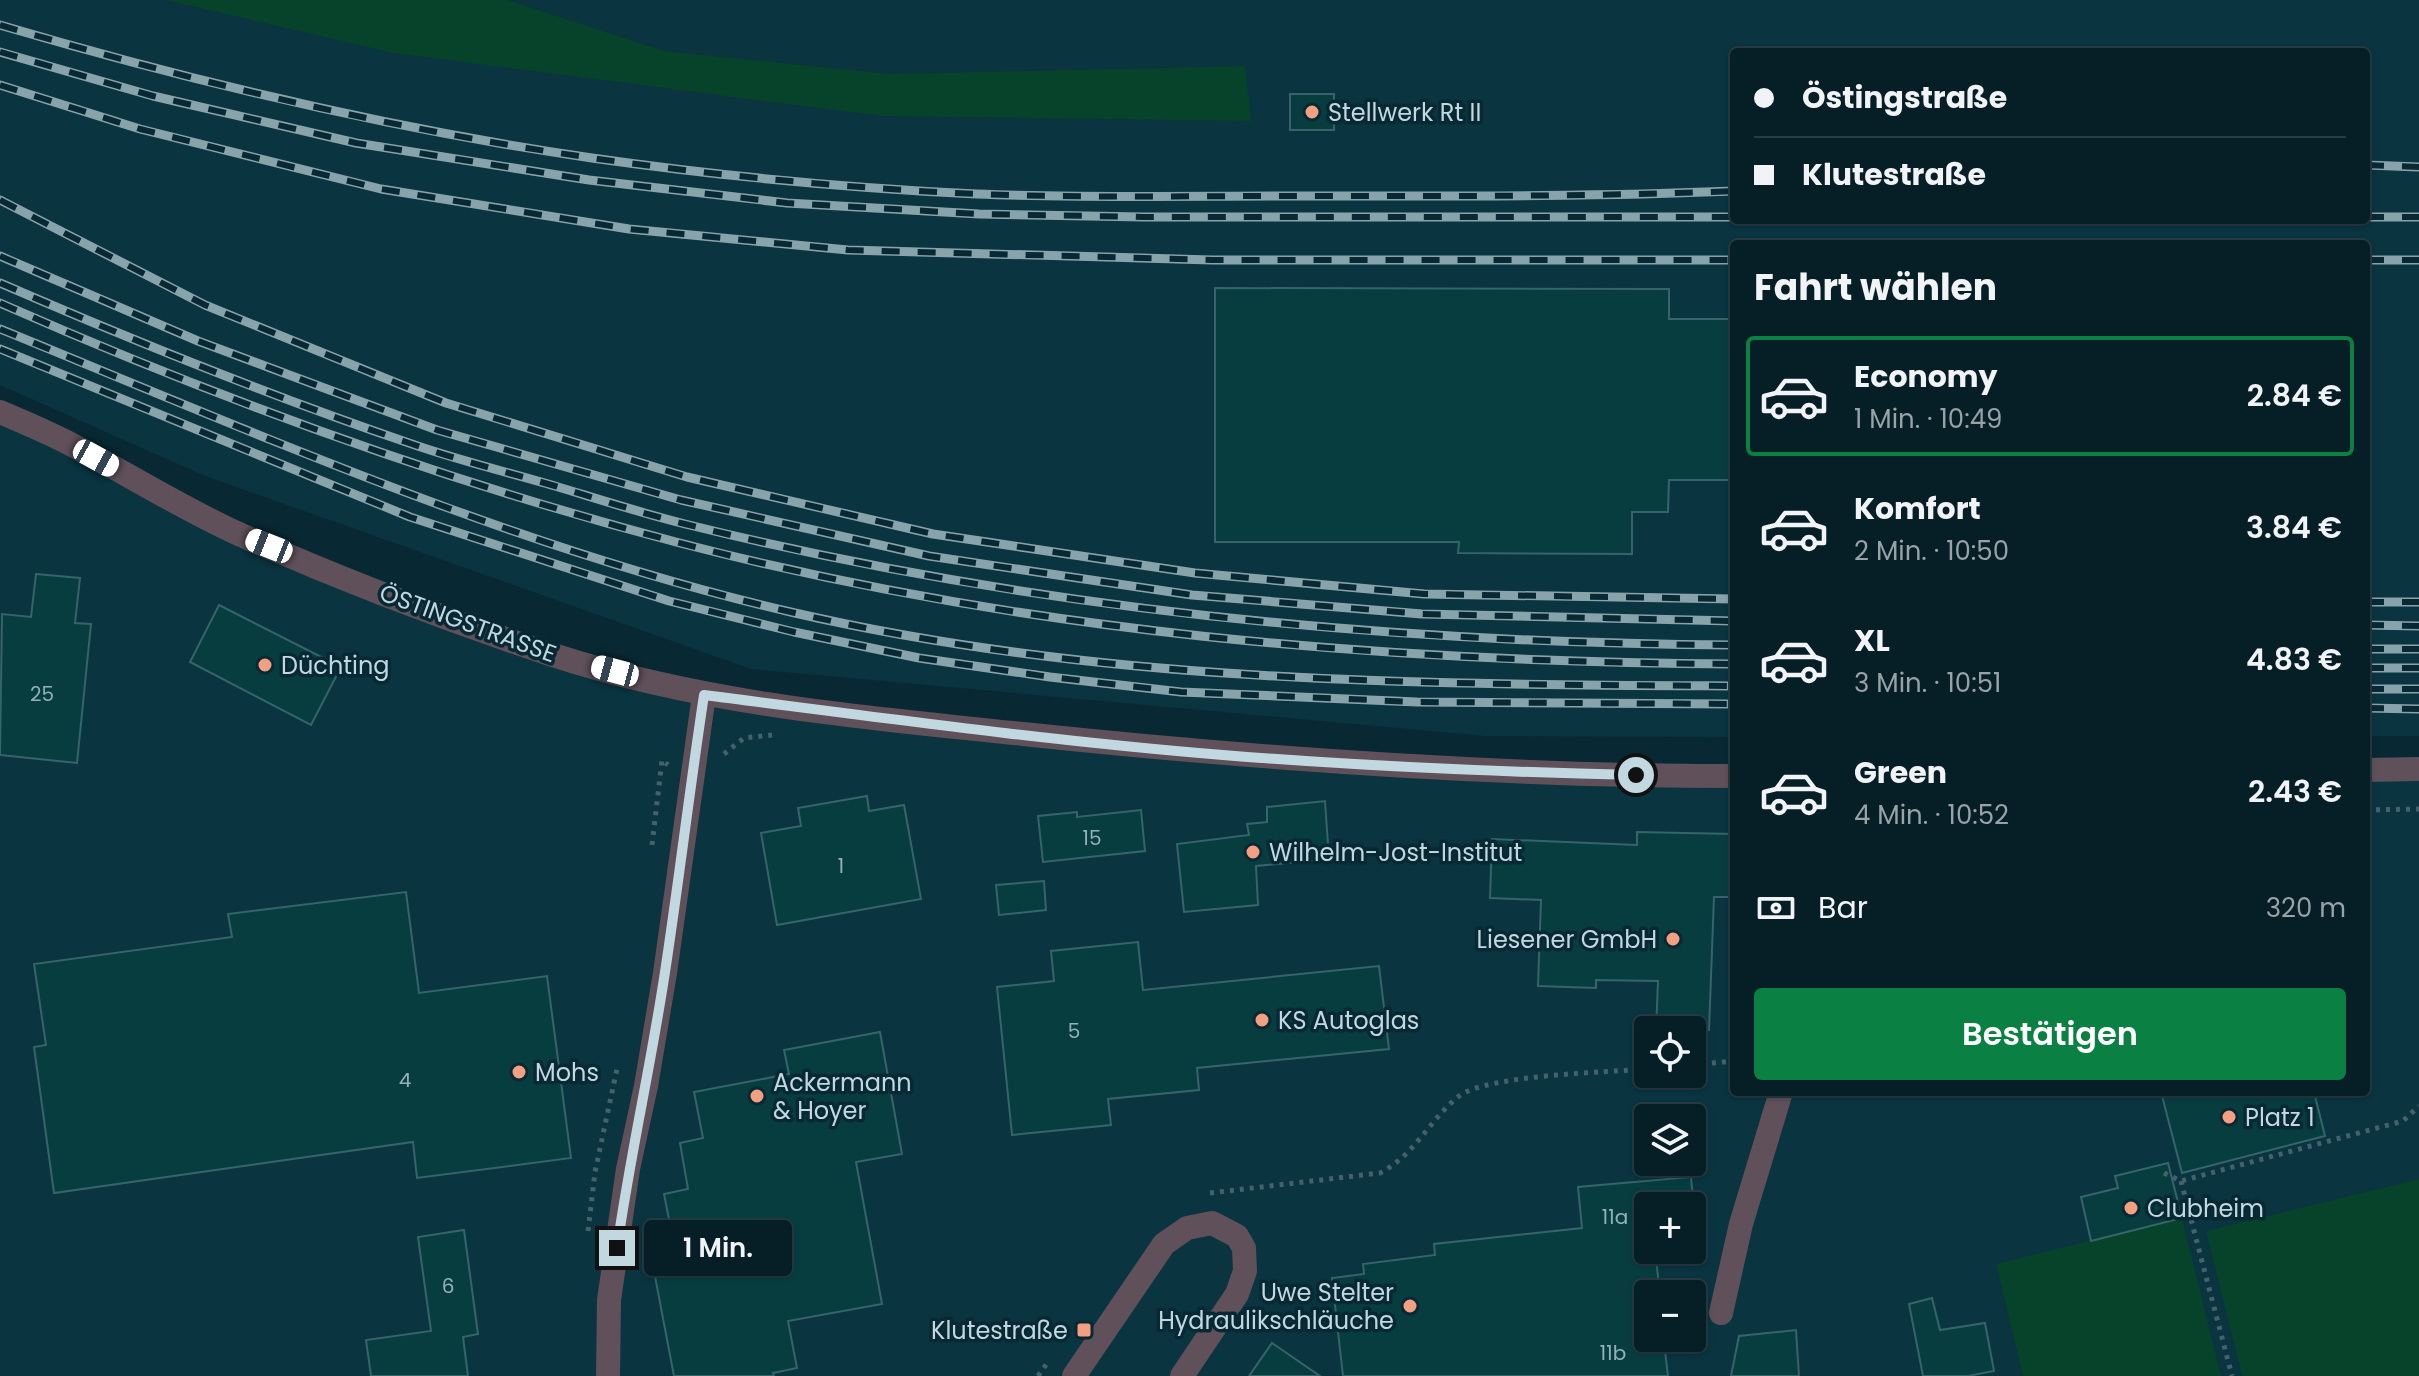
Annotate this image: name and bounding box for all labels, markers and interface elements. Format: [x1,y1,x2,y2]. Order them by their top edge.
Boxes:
text: Östingstraße [1802,76,2007,119]
place label: Stellwerk Rt II [1328,96,1481,129]
marker: Stellwerk Rt II [1303,103,1321,121]
text: Klutestraße [1802,153,1986,196]
text: Fahrt wählen [1754,262,1997,313]
text: Economy [1854,355,1998,398]
icon: car [1758,360,1830,432]
text: 2.84 € [2247,374,2342,417]
text: 1 Min. · 10:49 [1854,401,2002,437]
car [69,436,123,480]
text: Komfort [1854,487,1981,530]
icon: car [1758,492,1830,564]
text: 3.84 € [2246,506,2342,549]
car [242,526,296,566]
text: 2 Min. · 10:50 [1854,533,2009,569]
street label: ÖSTINGSTRASSE [375,576,561,670]
text: XL [1854,619,1890,662]
icon: car [1758,624,1830,696]
text: 4.83 € [2246,638,2342,681]
place label: Düchting [281,649,389,682]
car [589,653,641,689]
marker: Düchting [256,656,274,674]
text: 3 Min. · 10:51 [1854,665,2001,701]
house number: 25 [30,680,54,708]
text: Green [1854,751,1947,794]
icon: car [1758,756,1830,828]
route start [1618,757,1654,793]
text: 2.43 € [2248,770,2342,813]
text: 4 Min. · 10:52 [1854,797,2009,833]
house number: 15 [1083,824,1101,852]
place label: Wilhelm-Jost-Institut [1269,836,1522,869]
marker: Wilhelm-Jost-Institut [1244,843,1262,861]
house number: 1 [838,852,844,880]
icon: cash [1754,886,1798,930]
text: Bar [1818,886,1868,929]
text: 320 m [2266,890,2346,926]
place label: Liesener GmbH [1477,923,1657,956]
marker: Liesener GmbH [1664,930,1682,948]
button: Bestätigen [1754,988,2346,1080]
place label: KS Autoglas [1278,1004,1419,1037]
marker: KS Autoglas [1253,1011,1271,1029]
map controls [1634,1016,1706,1352]
button: locate [1634,1016,1706,1088]
house number: 5 [1068,1017,1080,1045]
place label: Mohs [535,1056,599,1089]
marker: Mohs [510,1063,528,1081]
house number: 4 [399,1066,411,1094]
place label: Ackermann & Hoyer [773,1066,912,1127]
marker: Ackermann & Hoyer [748,1087,766,1105]
place label: Platz 1 [2245,1101,2315,1134]
button: layers [1634,1104,1706,1176]
marker: Platz 1 [2220,1108,2238,1126]
button: + [1634,1192,1706,1264]
place label: Clubheim [2147,1192,2264,1225]
marker: Clubheim [2122,1199,2140,1217]
house number: 11a [1602,1203,1628,1231]
callout: 1 Min. [645,1220,793,1276]
route end [599,1230,635,1266]
text: 1 Min. [683,1230,753,1266]
house number: 6 [442,1272,454,1300]
place label: Uwe Stelter Hydraulikschläuche [1158,1276,1394,1337]
button: − [1634,1280,1706,1352]
marker: Uwe Stelter Hydraulikschläuche [1401,1297,1419,1315]
place label: Klutestraße [931,1314,1068,1347]
marker: Klutestraße [1075,1321,1093,1339]
house number: 11b [1600,1339,1626,1367]

